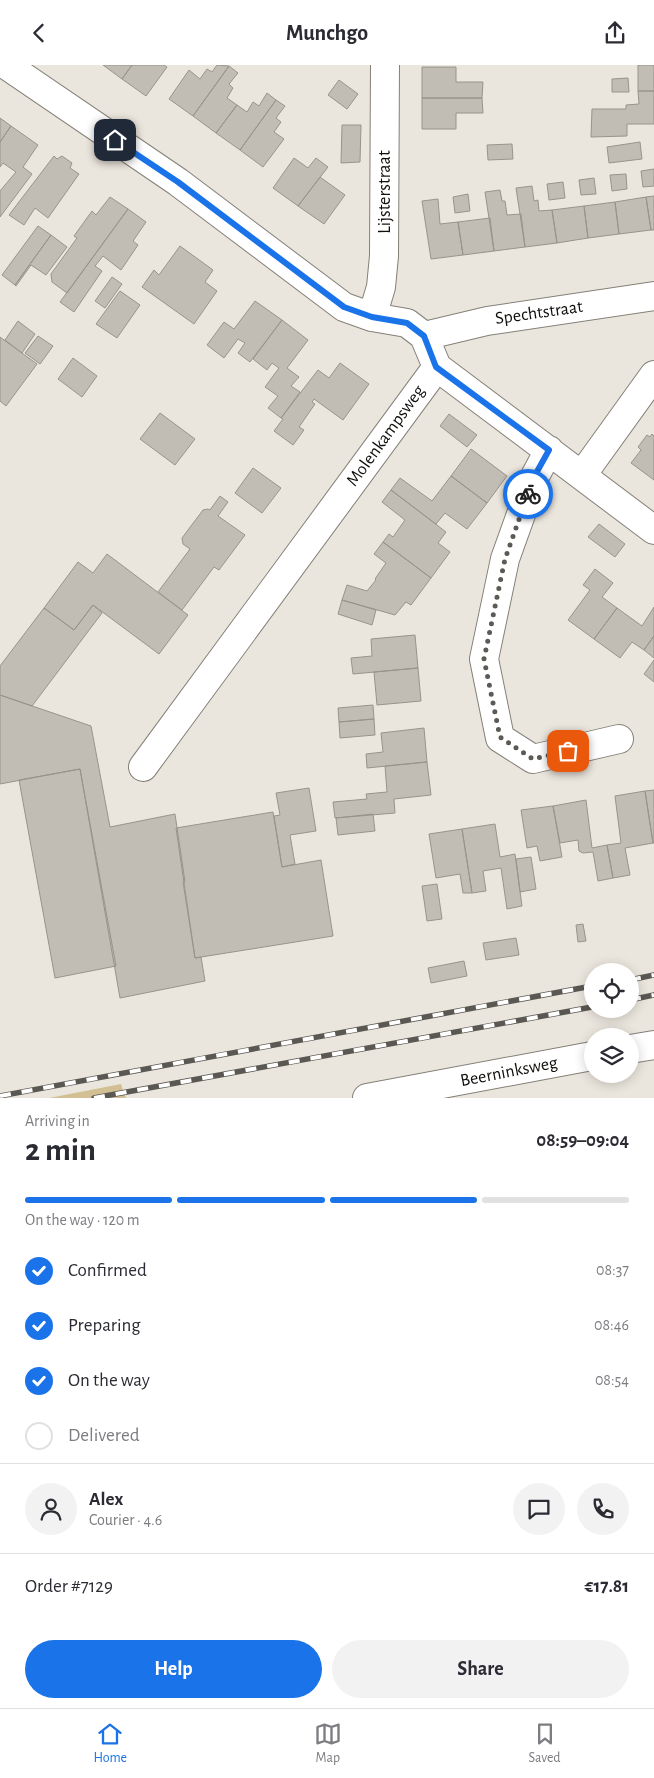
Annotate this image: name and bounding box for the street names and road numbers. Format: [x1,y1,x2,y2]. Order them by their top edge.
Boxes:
street label: Lijsterstraat [376,150,394,234]
street label: Spechtstraat [494,298,584,328]
street label: Molenkampsweg [344,382,429,490]
street label: Beerninksweg [459,1054,559,1090]

